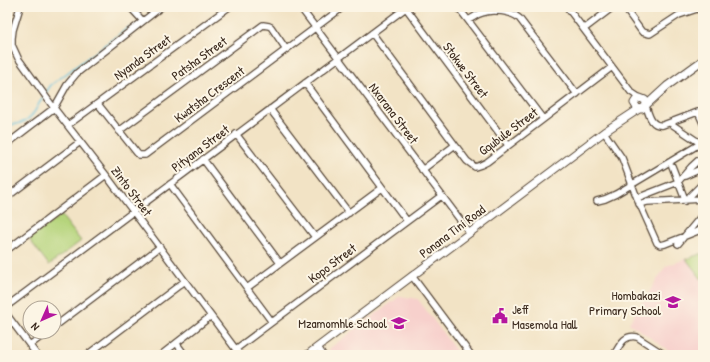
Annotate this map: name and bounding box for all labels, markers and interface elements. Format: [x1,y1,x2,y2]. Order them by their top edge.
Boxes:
street label: Nyanda Street [110,30,175,84]
street label: Patsha Street [168,31,231,84]
street label: Stokwe Street [439,38,493,102]
street label: Kwatsha Crescent [170,61,248,126]
street label: Nxarana Street [365,79,423,148]
street label: Gqubule Street [475,102,542,159]
street label: Pityana Street [167,120,233,176]
street label: Zinto Street [107,162,157,220]
street label: Ponana Tini Road [415,200,489,262]
street label: Kopo Street [304,239,360,287]
place label: Hombakazi Primary School [589,286,662,319]
school or university icon: Hombakazi Primary School [664,293,682,311]
north arrow [22,300,62,340]
place label: Jeff Masemola Hall [512,300,578,333]
public building icon: Jeff Masemola Hall [491,307,509,325]
place label: Mzamomhle School [298,314,388,332]
school or university icon: Mzamomhle School [390,314,408,332]
text: N [28,320,42,334]

